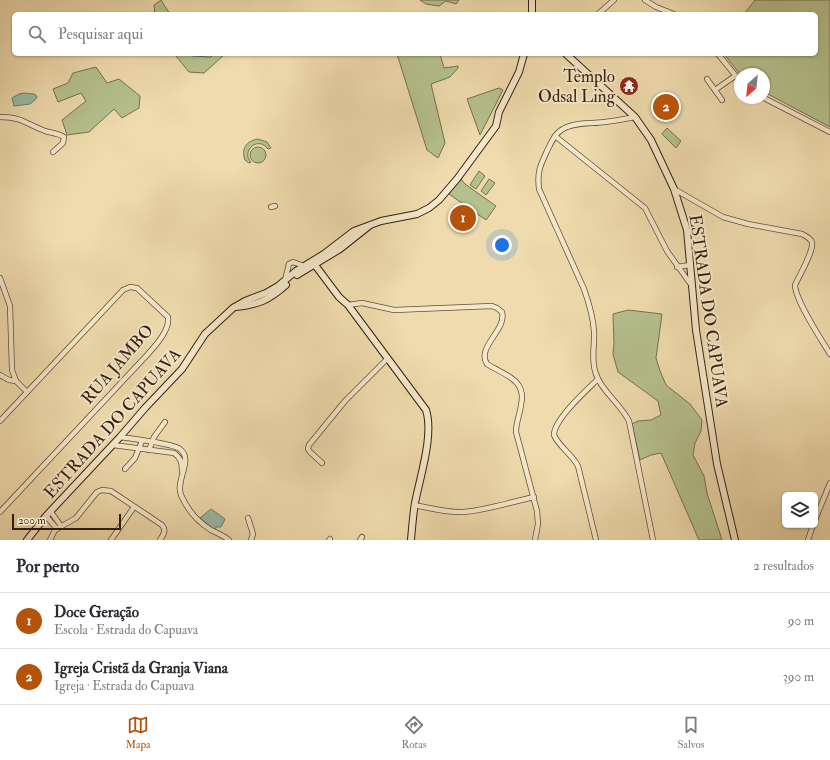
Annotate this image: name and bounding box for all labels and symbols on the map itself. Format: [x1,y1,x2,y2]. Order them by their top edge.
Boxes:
place label: Templo Odsal Ling [538,66,616,107]
north arrow [734,68,770,104]
temple icon: Templo Odsal Ling [618,75,640,97]
pin: 2 [653,92,679,122]
pin: 1 [450,203,476,233]
street label: ESTRADA DO CAPUAVA [685,213,733,409]
your location [492,235,512,255]
street label: RUA JAMBO [77,320,159,409]
street label: ESTRADA DO CAPUAVA [39,344,186,503]
scale bar [12,512,121,531]

